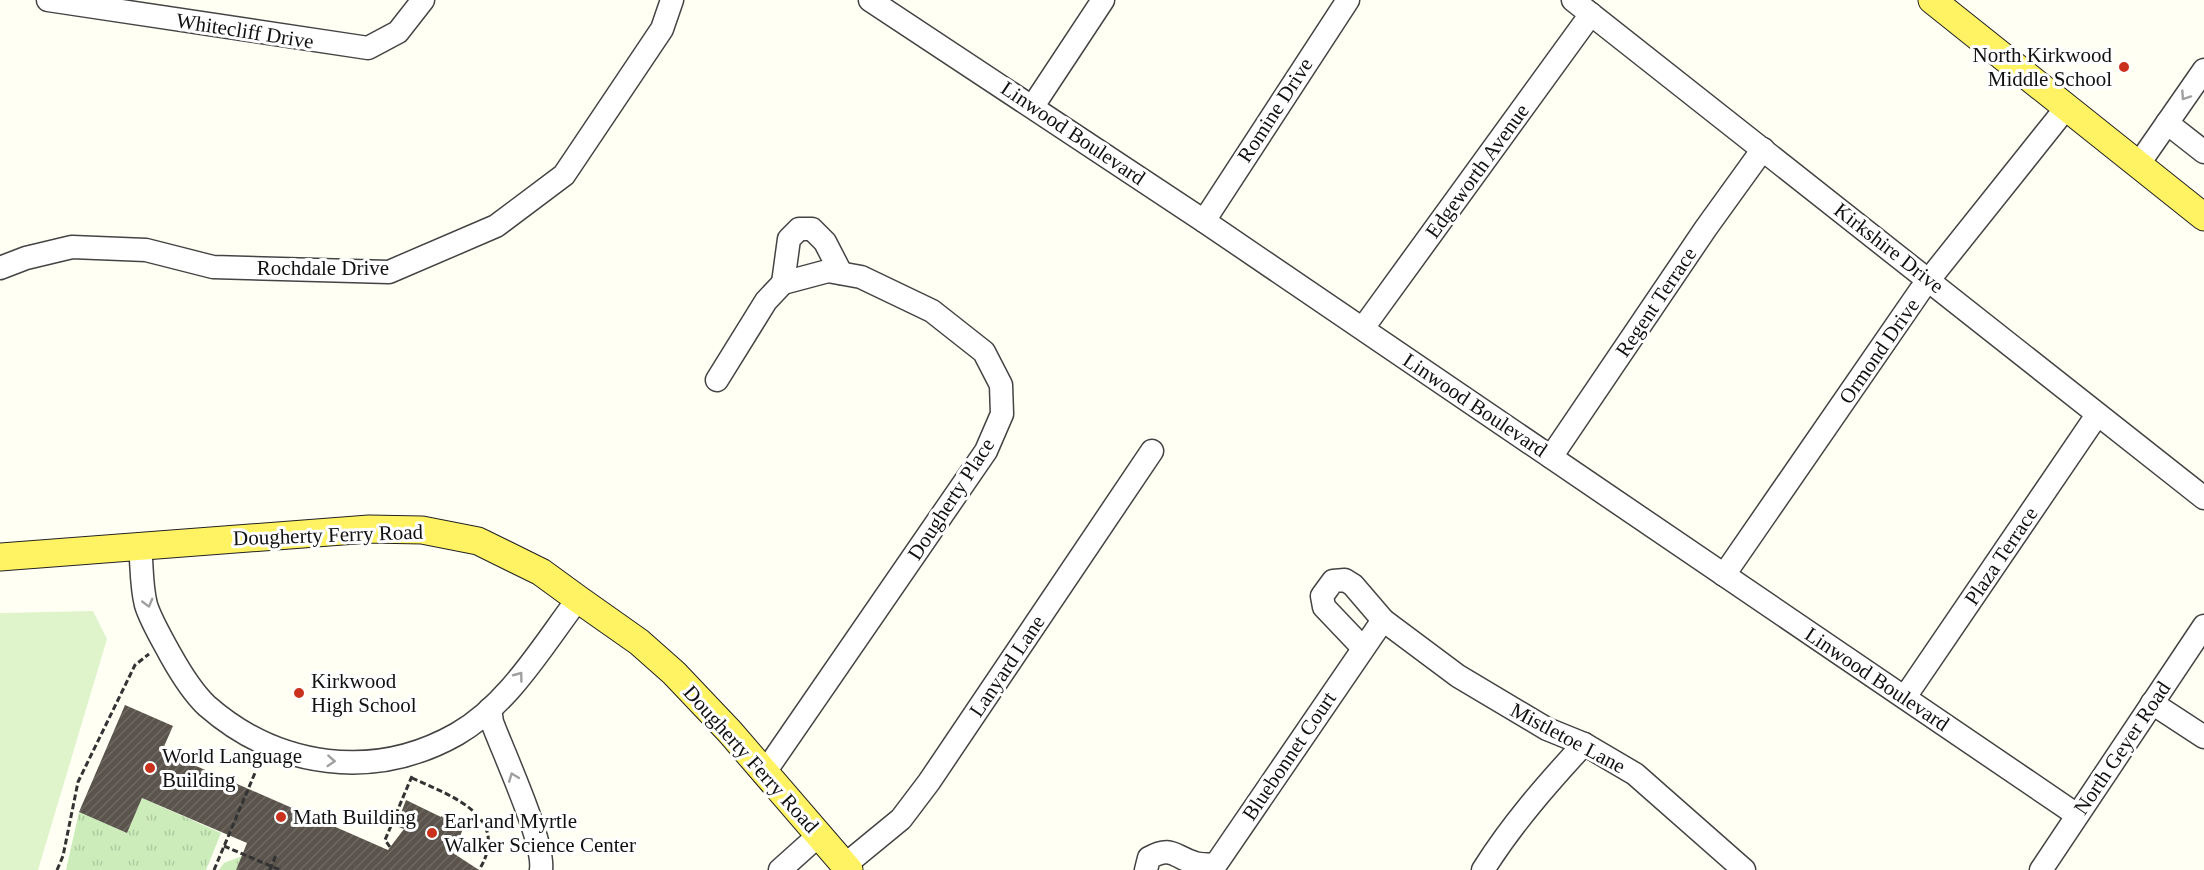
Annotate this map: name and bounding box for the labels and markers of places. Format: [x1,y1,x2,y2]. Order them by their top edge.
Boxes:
place label: North Kirkwood Middle School [1973,43,2112,91]
marker: North Kirkwood Middle School [2117,60,2131,74]
place label: Kirkwood High School [311,669,417,717]
marker: Kirkwood High School [292,686,306,700]
place label: World Language Building [162,744,302,792]
marker: World Language Building [143,761,157,775]
place label: Math Building [293,805,417,829]
place label: Earl and Myrtle Walker Science Center [444,809,636,857]
marker: Math Building [274,810,288,824]
marker: Earl and Myrtle Walker Science Center [425,826,439,840]

